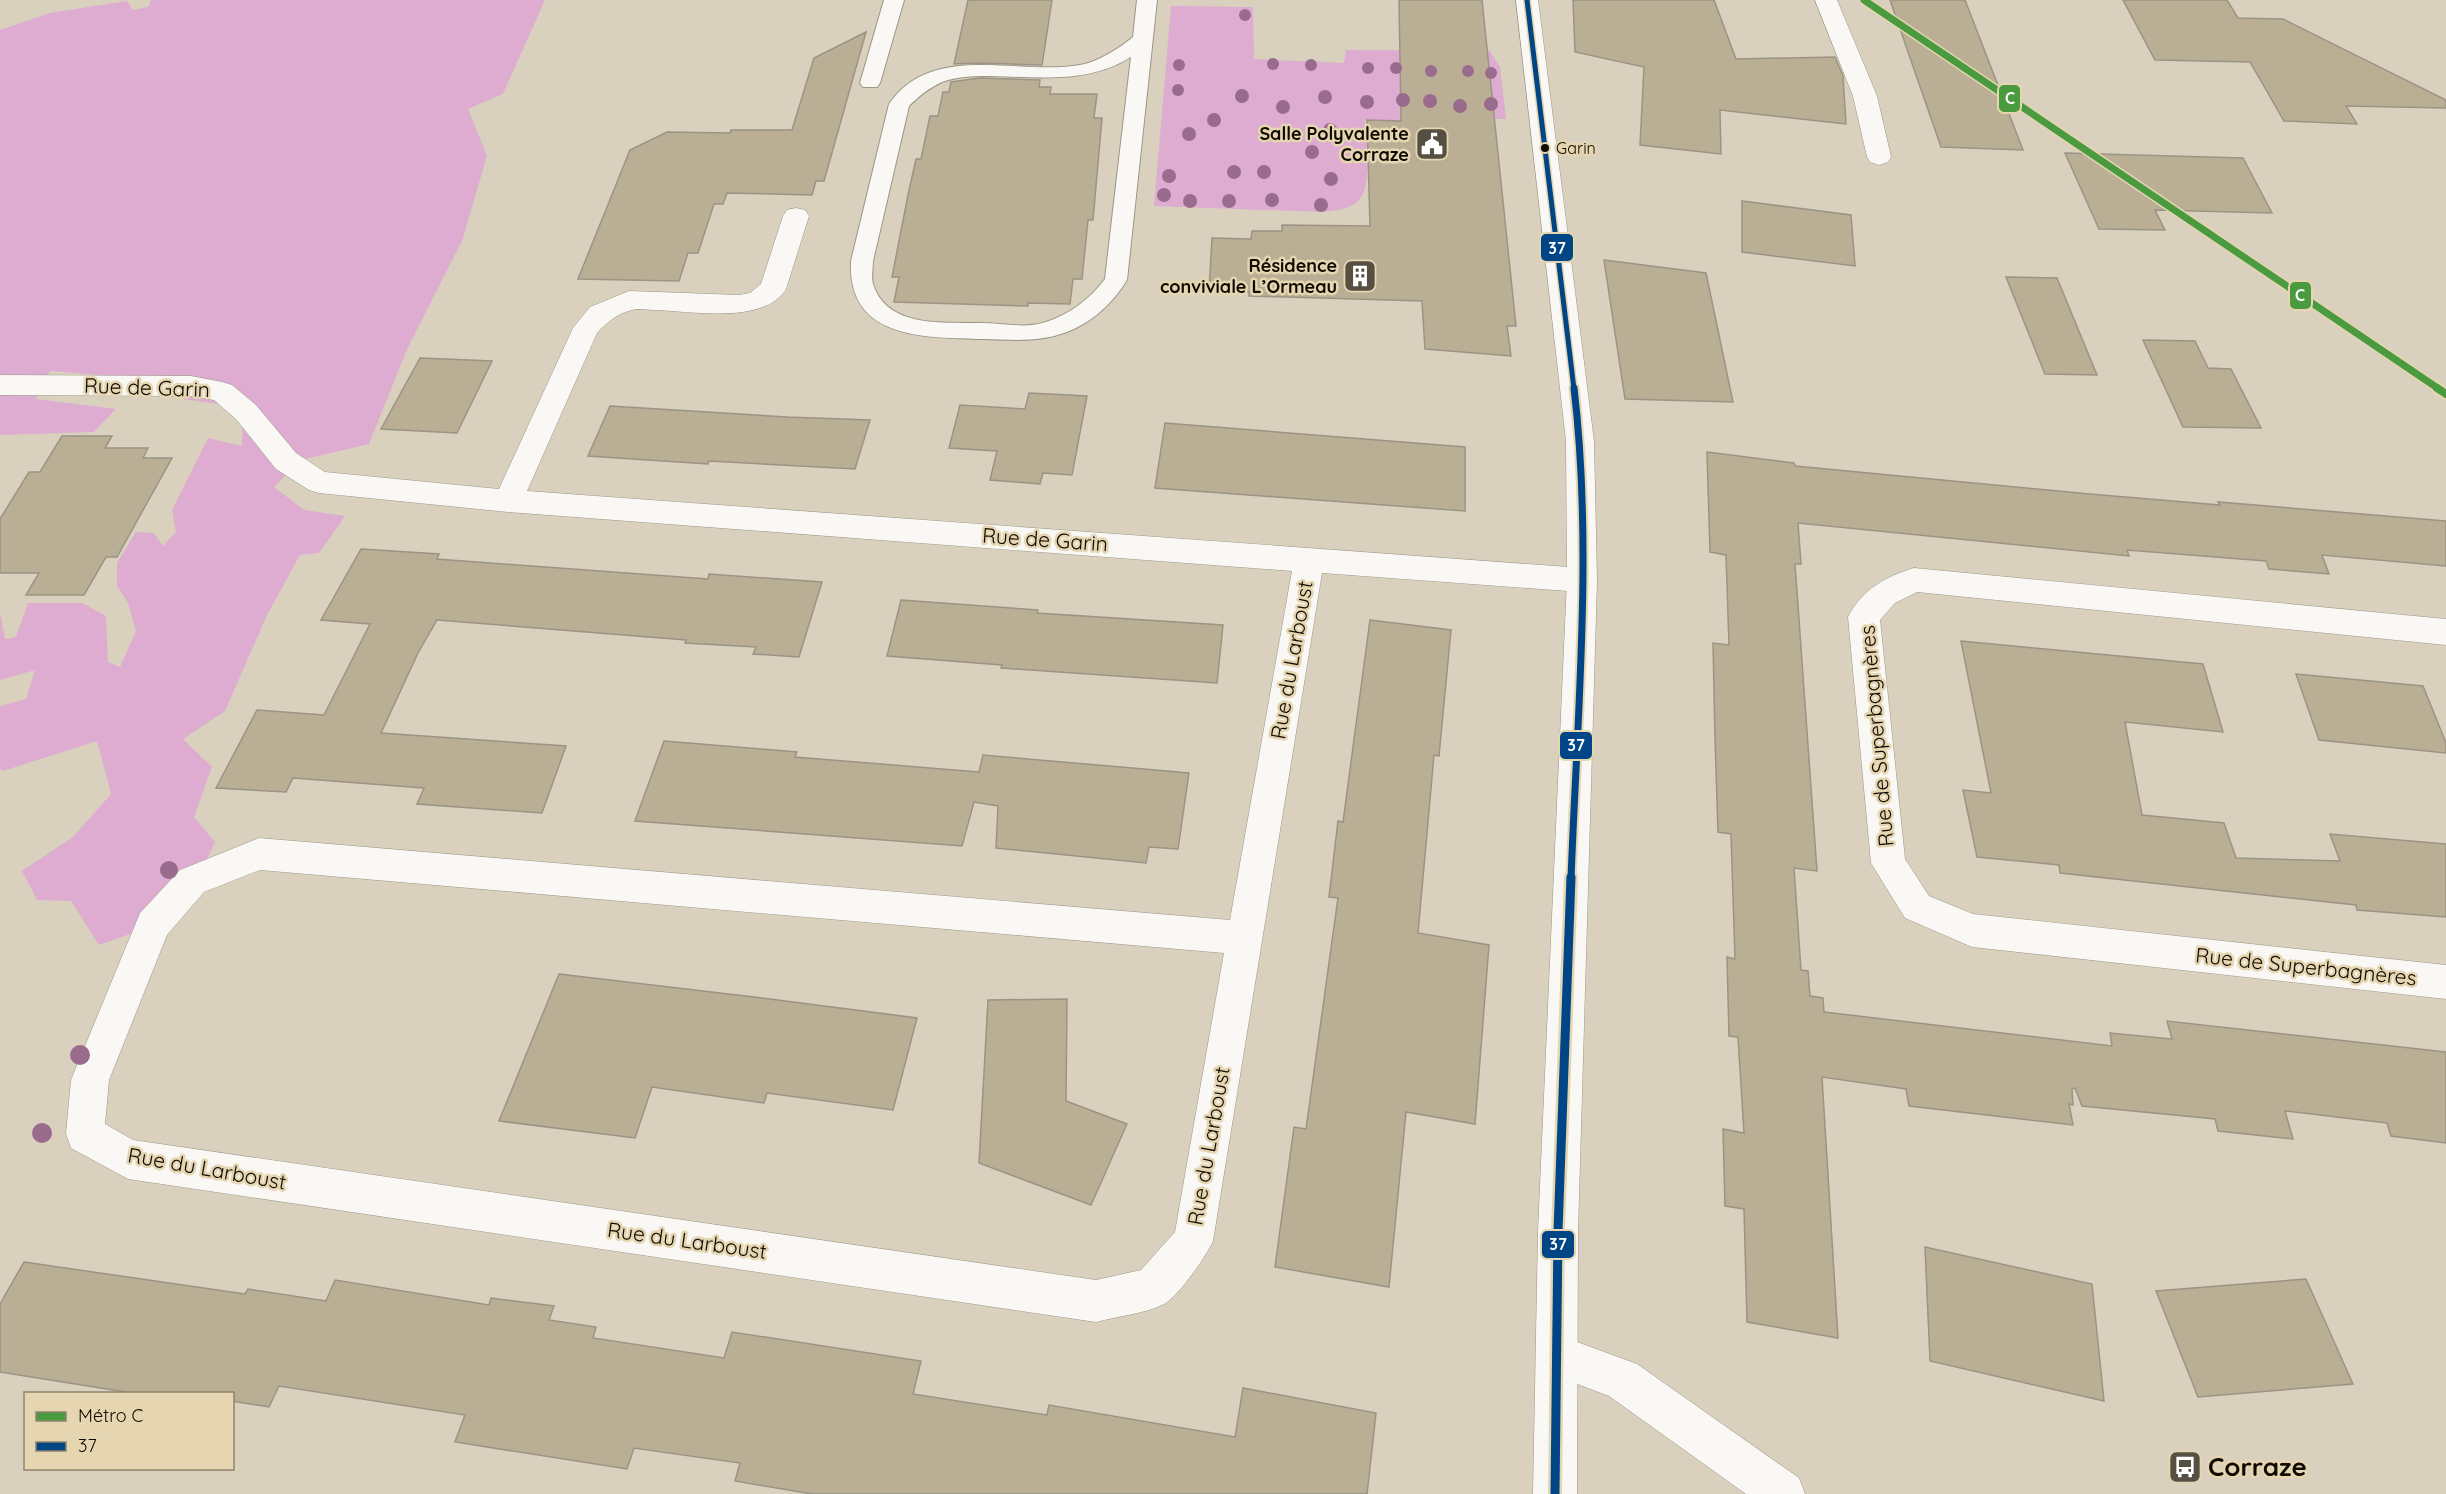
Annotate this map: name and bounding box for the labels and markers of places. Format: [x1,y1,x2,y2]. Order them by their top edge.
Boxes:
place label: Salle Polyvalente Corraze [1259,122,1409,166]
public building icon: Salle Polyvalente Corraze [1414,126,1450,162]
place label: Garin [1556,138,1596,158]
marker: Garin [1539,142,1551,154]
place label: Résidence conviviale L’Ormeau [1160,254,1337,298]
building icon: Résidence conviviale L’Ormeau [1342,258,1378,294]
bus stop icon: Corraze [2167,1449,2203,1485]
place label: Corraze [2208,1450,2307,1483]

